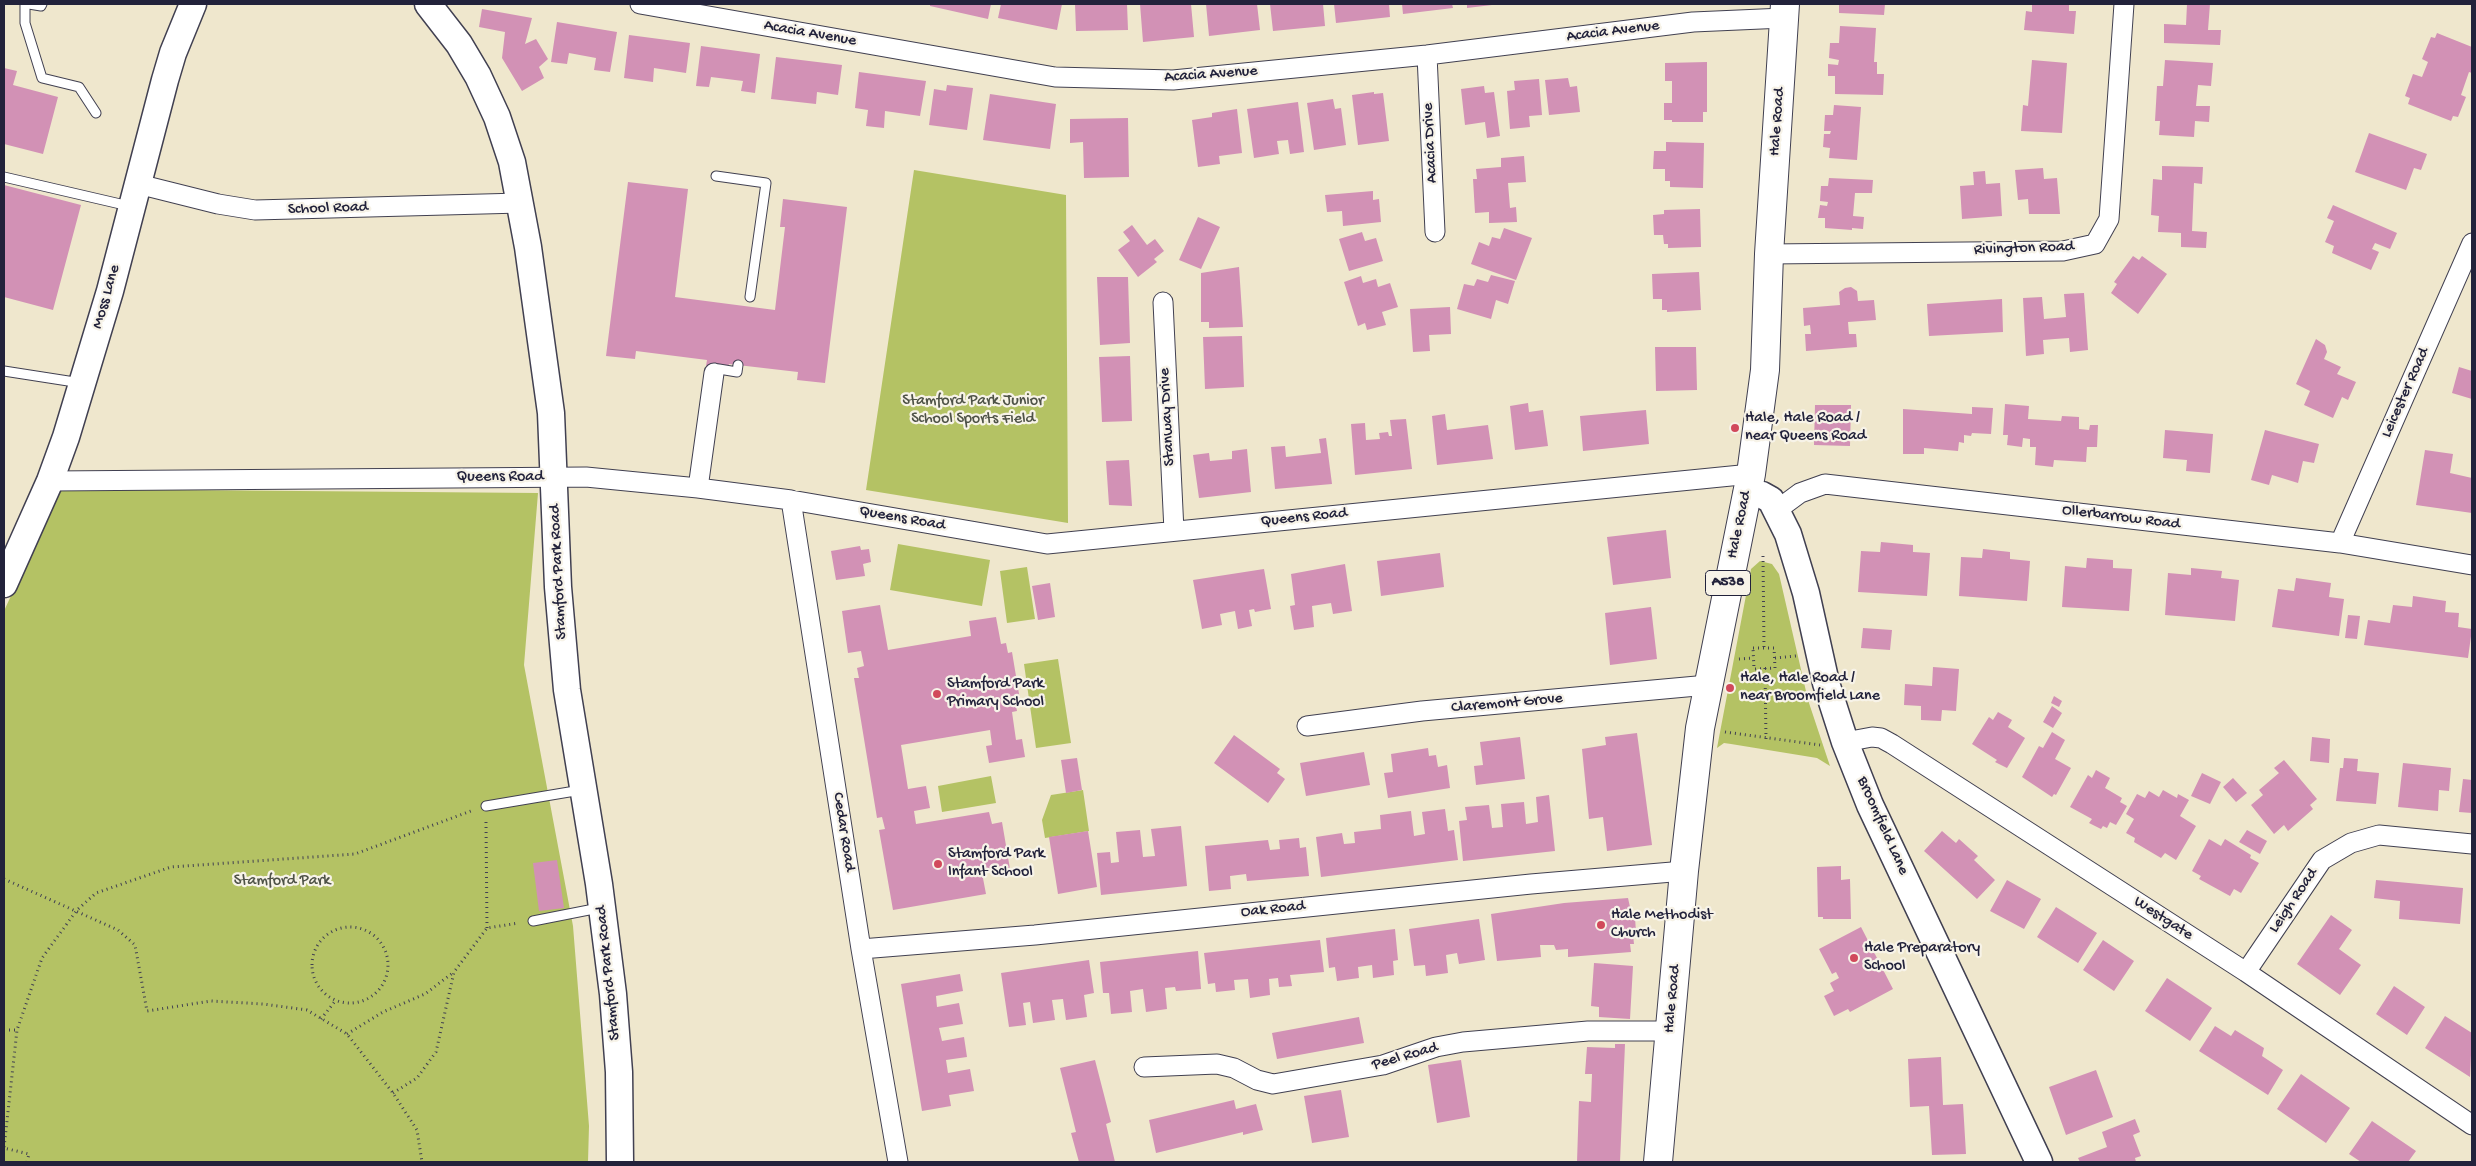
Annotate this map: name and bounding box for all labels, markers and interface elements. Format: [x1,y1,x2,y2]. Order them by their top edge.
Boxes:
street label: Acacia Avenue [762,16,858,52]
street label: Acacia Avenue [1565,17,1661,47]
street label: Acacia Avenue [1164,62,1258,88]
street label: Hale Road [1766,87,1790,157]
street label: Acacia Drive [1419,102,1443,184]
street label: School Road [288,198,368,220]
street label: Rivington Road [1974,238,2074,260]
street label: Moss Lane [89,263,125,331]
street label: Leicester Road [2378,345,2434,441]
street label: Stanway Drive [1156,367,1180,467]
park label: Stamford Park Junior School Sports Field [902,392,1044,430]
place label: Hale, Hale Road / near Queens Road [1745,409,1866,447]
marker: Hale, Hale Road / near Queens Road [1729,422,1741,434]
street label: Queens Road [456,468,544,488]
street label: Hale Road [1723,489,1757,561]
street label: Ollerbarrow Road [2061,501,2181,535]
street label: Queens Road [857,502,947,536]
street label: Stamford Park Road [546,504,572,640]
street label: Queens Road [1260,504,1348,532]
road number: A538 [1706,570,1750,596]
place label: Hale, Hale Road / near Broomfield Lane [1740,669,1880,707]
place label: Stamford Park Primary School [947,675,1044,713]
marker: Hale, Hale Road / near Broomfield Lane [1724,682,1736,694]
marker: Stamford Park Primary School [931,688,943,700]
street label: Claremont Grove [1450,690,1564,718]
street label: Broomfield Lane [1852,774,1912,878]
street label: Cedar Road [827,791,859,873]
place label: Stamford Park Infant School [948,845,1045,883]
marker: Stamford Park Infant School [932,858,944,870]
street label: Leigh Road [2265,865,2323,937]
park label: Stamford Park [234,872,330,892]
street label: Westgate [2130,893,2196,945]
street label: Oak Road [1240,897,1306,923]
street label: Stamford Park Road [592,905,626,1041]
place label: Hale Methodist Church [1611,906,1713,944]
marker: Hale Methodist Church [1595,919,1607,931]
place label: Hale Preparatory School [1864,939,1980,977]
marker: Hale Preparatory School [1848,952,1860,964]
street label: Hale Road [1660,964,1686,1034]
street label: Peel Road [1370,1038,1440,1076]

